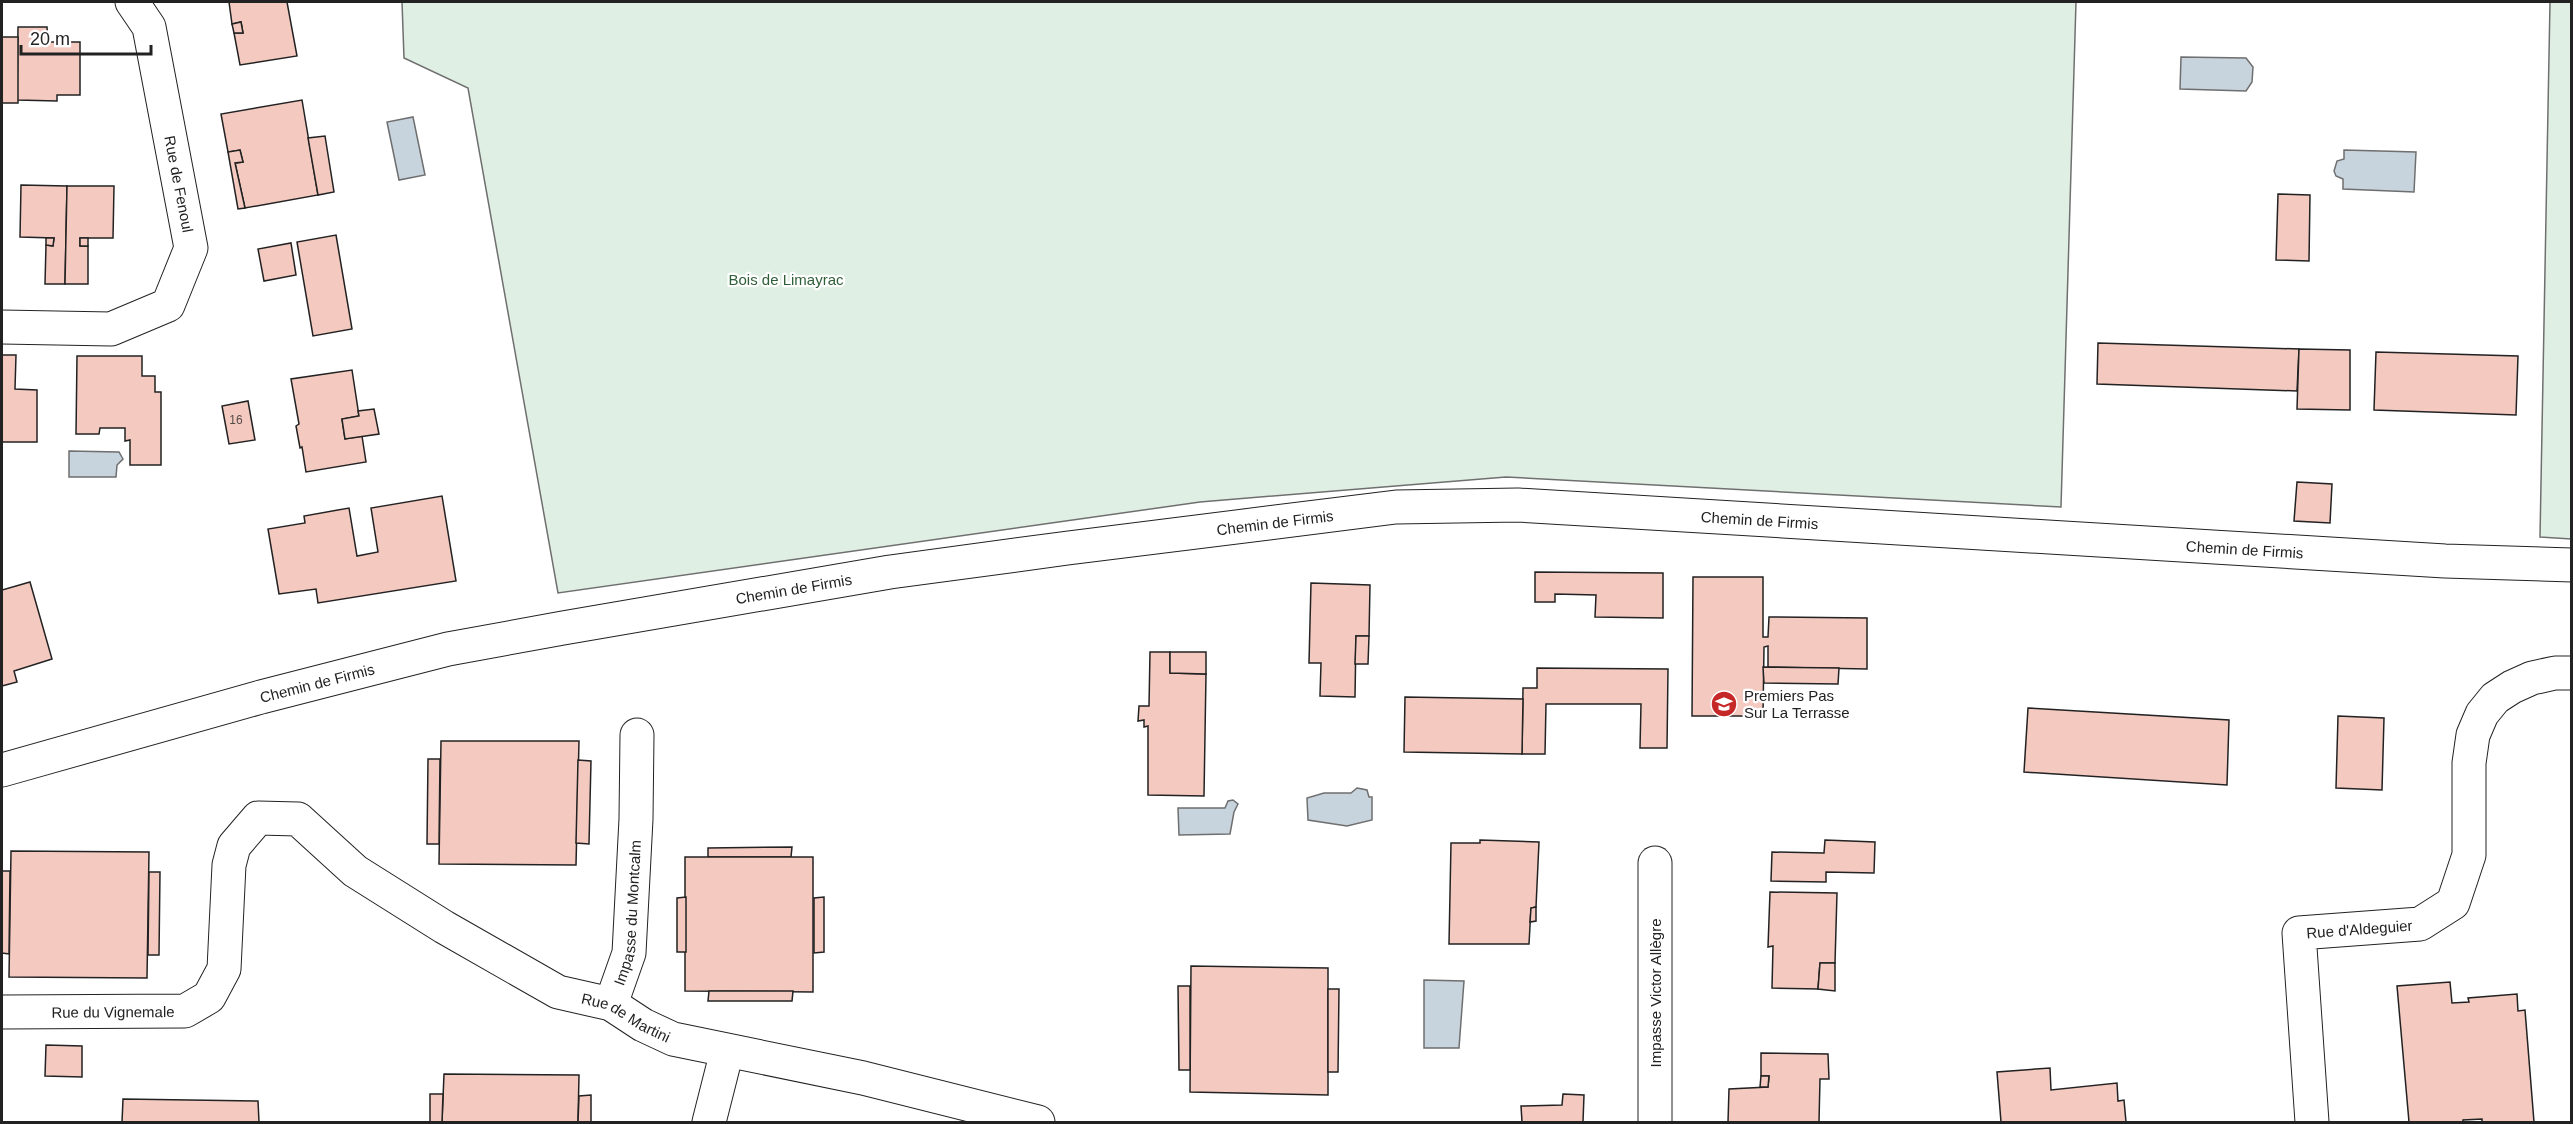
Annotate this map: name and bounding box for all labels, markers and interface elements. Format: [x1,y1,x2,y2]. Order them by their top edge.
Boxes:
scale bar [21,18,152,56]
text: 20 m [30,29,70,49]
street label: Rue de Fenoul [161,134,197,234]
park label: Bois de Limayrac [728,271,844,288]
house number: 16 [229,413,243,427]
street label: Chemin de Firmis [1216,506,1334,538]
street label: Chemin de Firmis [1700,508,1819,532]
street label: Chemin de Firmis [2185,537,2304,561]
street label: Chemin de Firmis [734,570,853,607]
street label: Chemin de Firmis [258,660,376,705]
place label: Premiers Pas Sur La Terrasse [1744,687,1850,721]
school or university icon: Premiers Pas Sur La Terrasse [1709,689,1739,719]
street label: Impasse du Montcalm [610,839,643,987]
street label: Rue d'Aldeguier [2306,916,2413,941]
street label: Impasse Victor Allègre [1647,919,1664,1067]
street label: Rue de Martini [580,989,673,1045]
street label: Rue du Vignemale [51,1003,175,1020]

